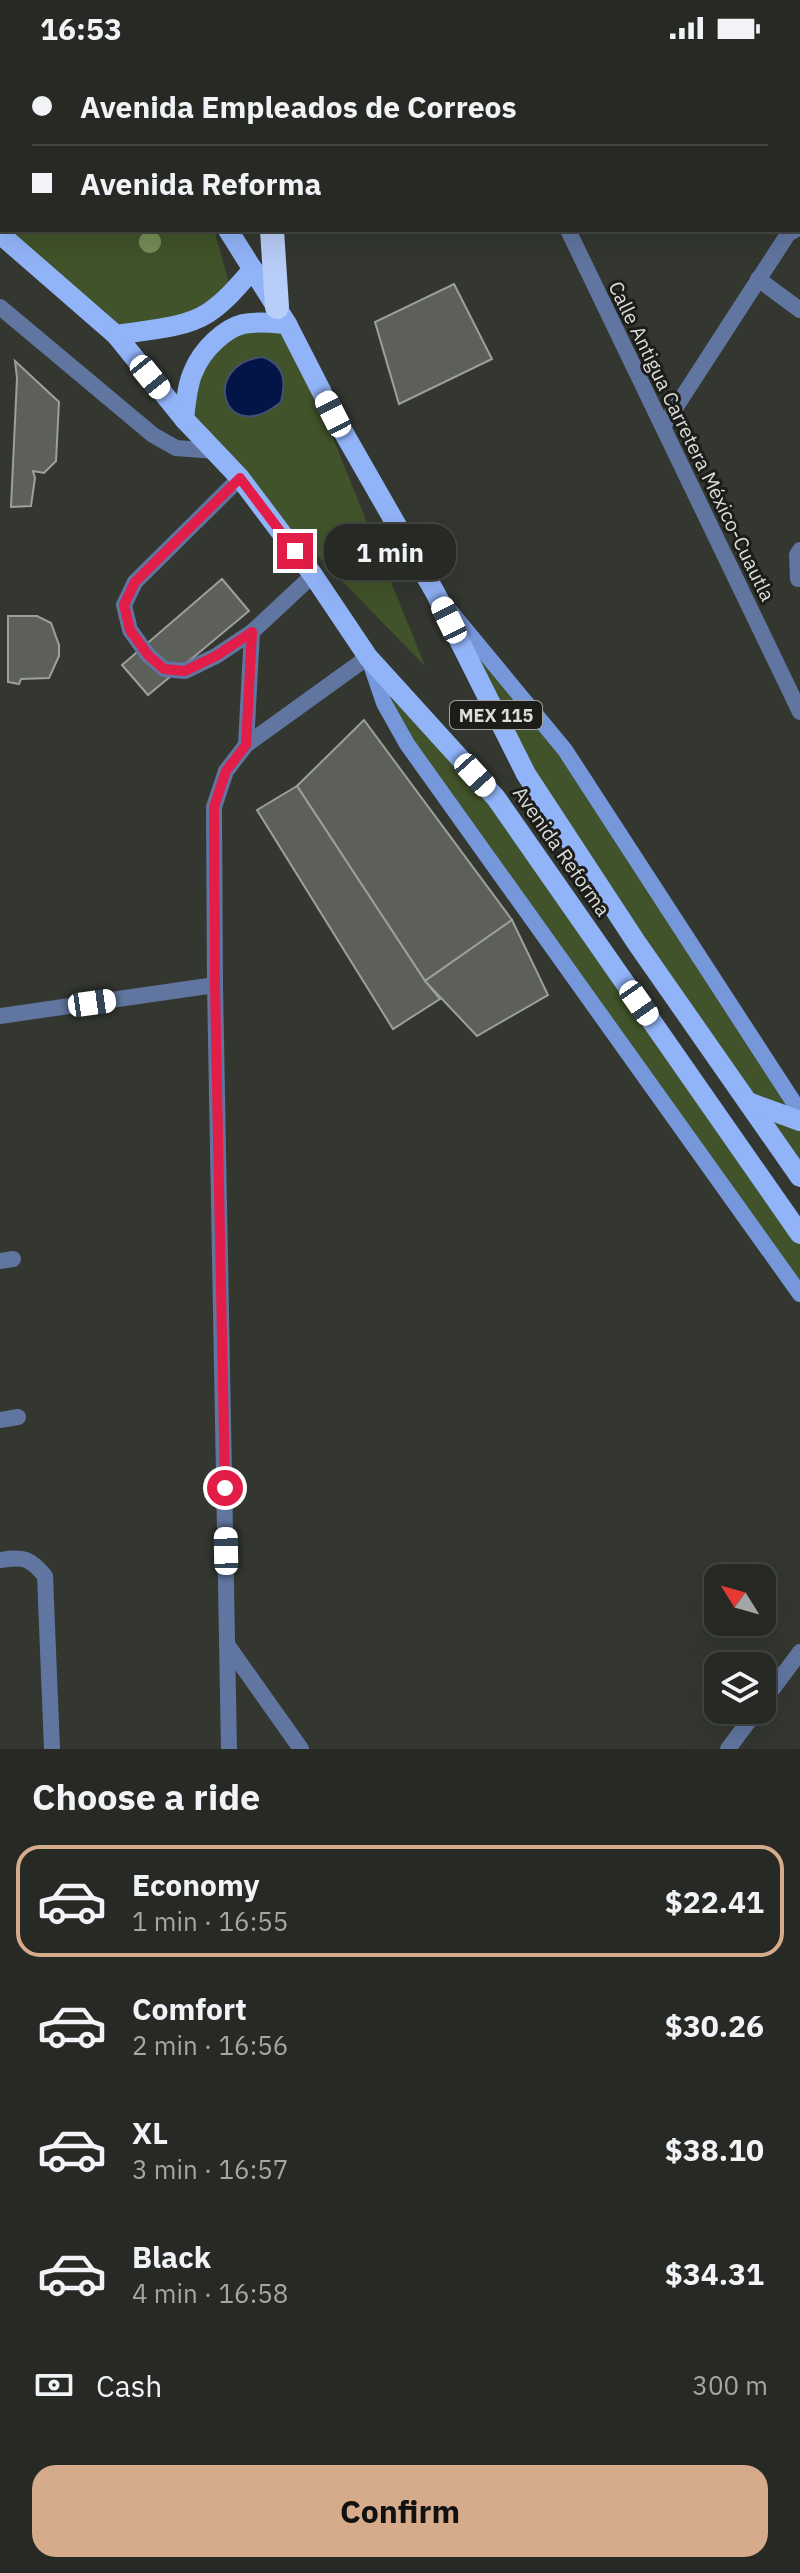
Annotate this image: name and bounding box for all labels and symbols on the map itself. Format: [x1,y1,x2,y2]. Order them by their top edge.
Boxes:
street label: Calle Antigua Carretera México-Cuautla [603,276,782,606]
car [126,351,174,403]
car [311,387,355,441]
callout: 1 min [323,523,455,579]
route end [277,533,313,569]
car [428,593,470,647]
road number: MEX 115 [450,701,542,729]
car [450,749,500,801]
street label: Avenida Reforma [507,781,617,922]
car [615,976,663,1030]
car [67,988,117,1018]
route start [207,1470,243,1506]
car [214,1527,238,1575]
north arrow [704,1564,776,1636]

